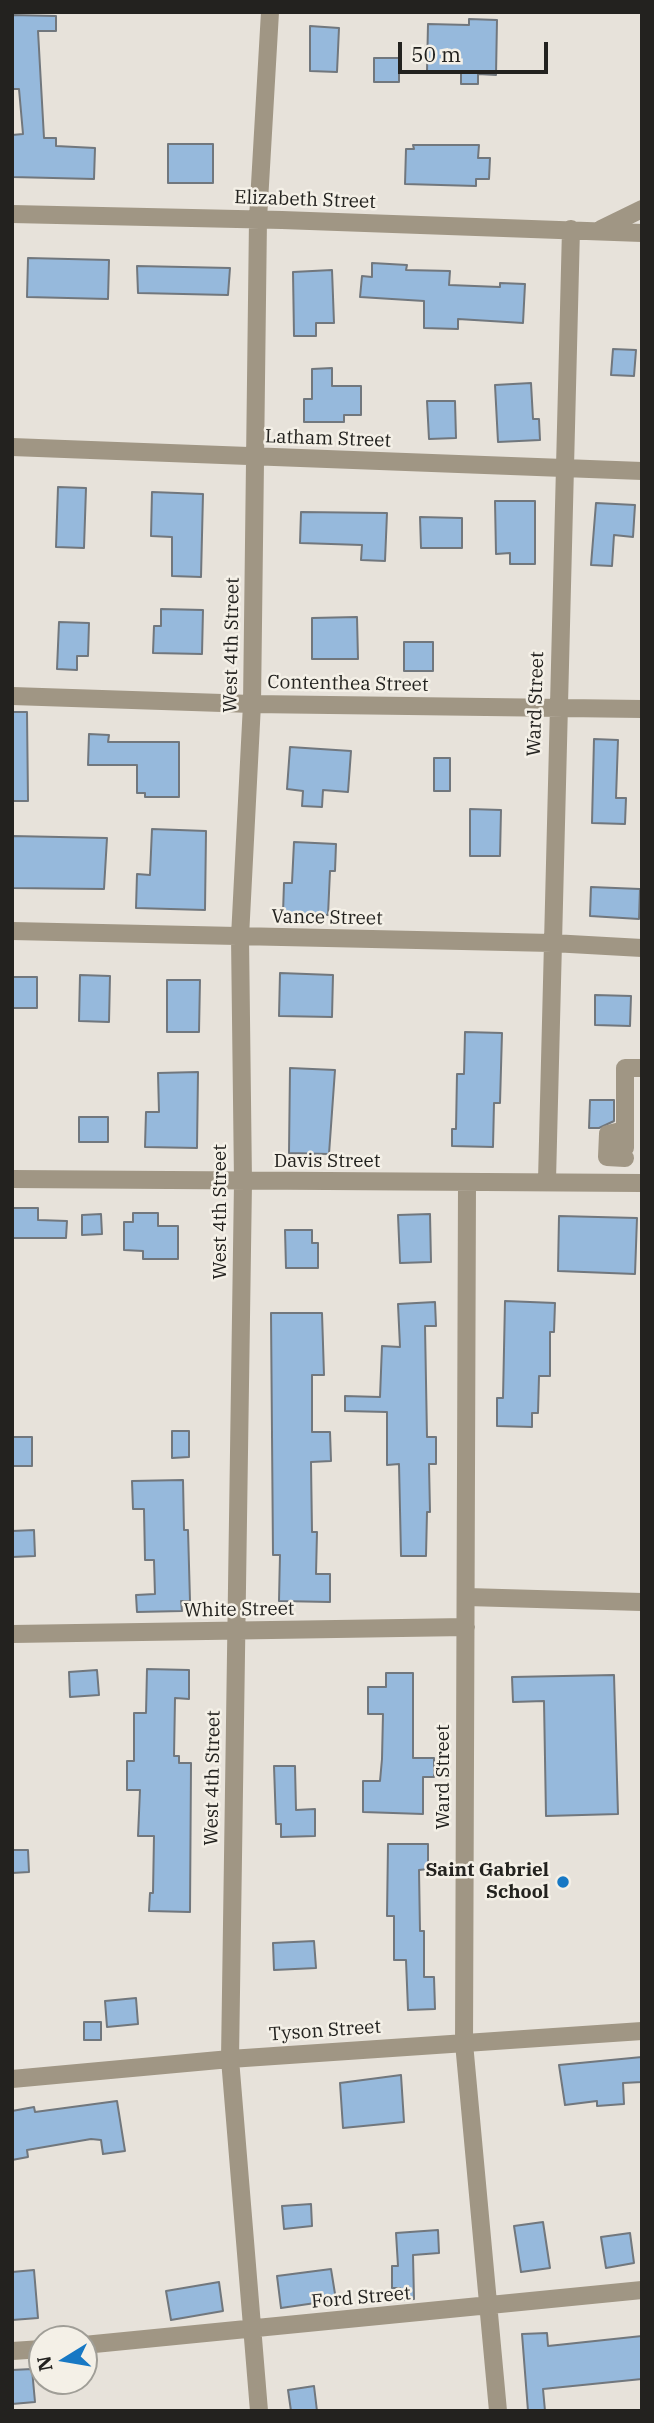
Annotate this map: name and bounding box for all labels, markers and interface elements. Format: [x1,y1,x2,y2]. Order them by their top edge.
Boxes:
scale bar [402,28,552,72]
text: 50 m [411,40,461,68]
street label: Elizabeth Street [234,186,376,214]
street label: Latham Street [264,425,392,453]
street label: West 4th Street [219,577,245,713]
street label: Ward Street [523,651,549,757]
street label: Contenthea Street [267,671,429,697]
street label: Vance Street [271,906,383,930]
street label: West 4th Street [210,1144,232,1280]
street label: Davis Street [274,1151,380,1173]
street label: White Street [183,1598,295,1622]
street label: West 4th Street [200,1710,226,1846]
street label: Ward Street [433,1724,455,1830]
place label: Saint Gabriel School [425,1860,549,1904]
marker: Saint Gabriel School [555,1874,571,1890]
street label: Tyson Street [268,2016,382,2046]
street label: Ford Street [310,2282,412,2314]
north arrow [28,2325,98,2395]
text: N [31,2354,58,2373]

